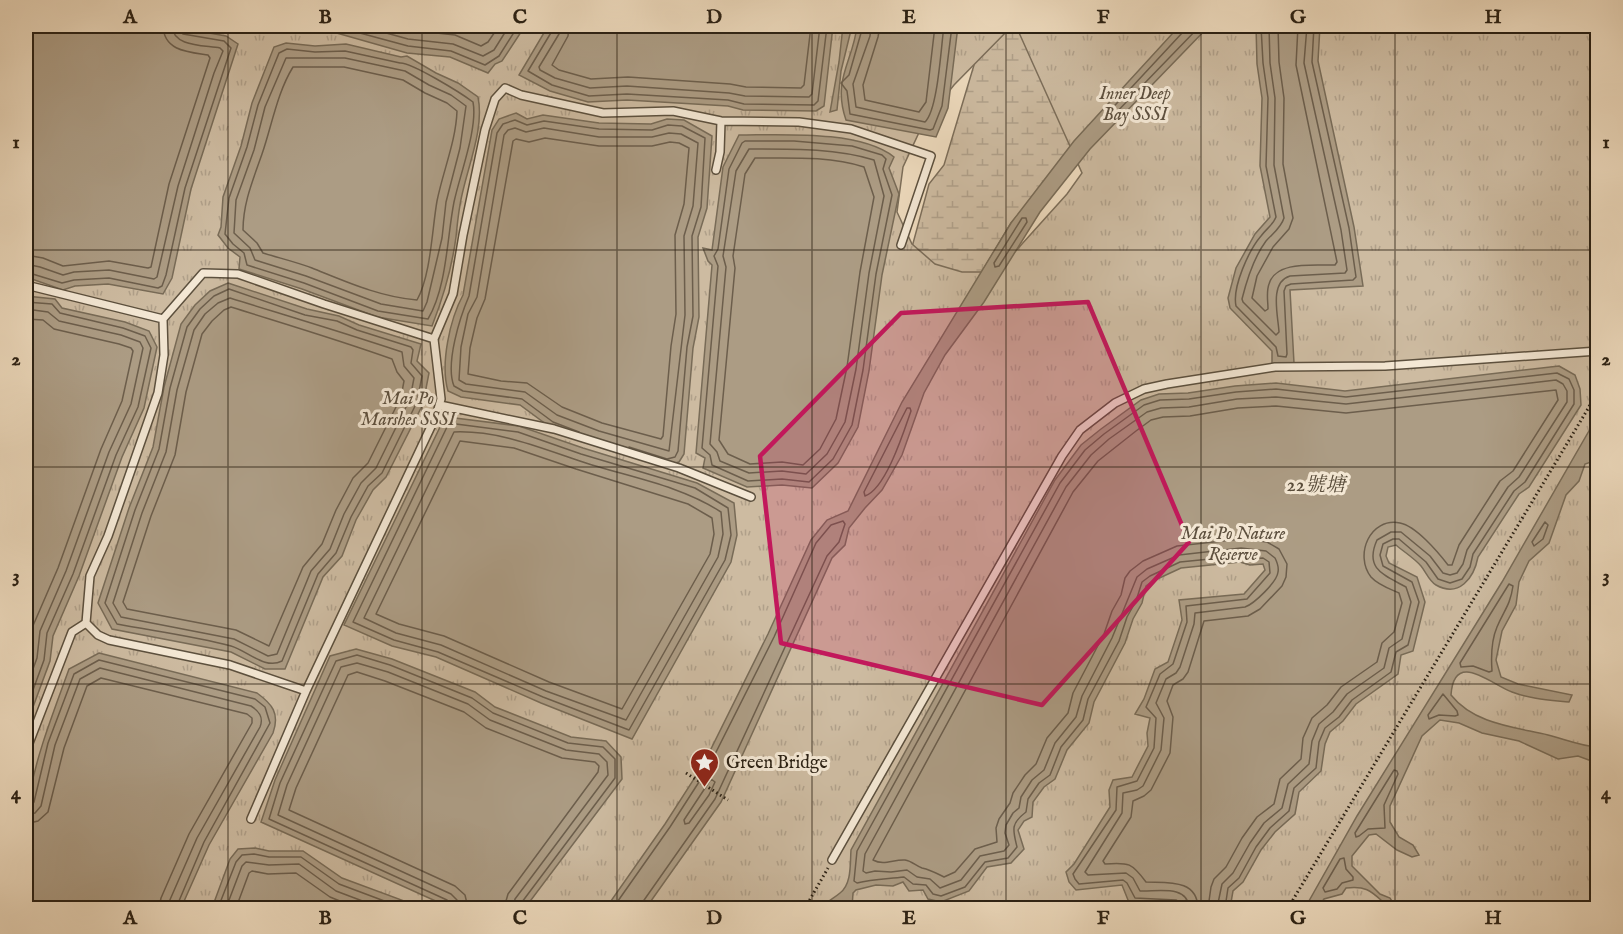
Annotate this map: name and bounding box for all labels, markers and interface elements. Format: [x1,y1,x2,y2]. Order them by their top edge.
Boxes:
text: A [122,5,138,30]
text: B [318,5,332,30]
text: C [513,5,527,30]
text: D [706,5,722,30]
text: E [902,5,916,30]
text: F [1097,5,1110,30]
text: G [1290,5,1307,30]
text: H [1484,5,1502,30]
park label: Inner Deep Bay SSSI [1098,83,1171,127]
text: 1 [12,130,20,155]
text: 1 [1602,130,1610,155]
text: 2 [11,347,21,372]
text: 2 [1601,347,1611,372]
park label: Mai Po Marshes SSSI [361,388,457,432]
water label: 22號塘 [1287,473,1348,498]
park label: Mai Po Nature Reserve [1181,523,1285,567]
text: 3 [12,564,20,589]
text: 3 [1602,564,1610,589]
place icon: Green Bridge [689,746,721,788]
place label: Green Bridge [726,752,828,775]
text: 4 [11,781,22,806]
text: 4 [1601,781,1612,806]
text: A [122,906,138,931]
text: B [318,906,332,931]
text: C [513,906,527,931]
text: D [706,906,722,931]
text: E [902,906,916,931]
text: F [1097,906,1110,931]
text: G [1290,906,1307,931]
text: H [1484,906,1502,931]

